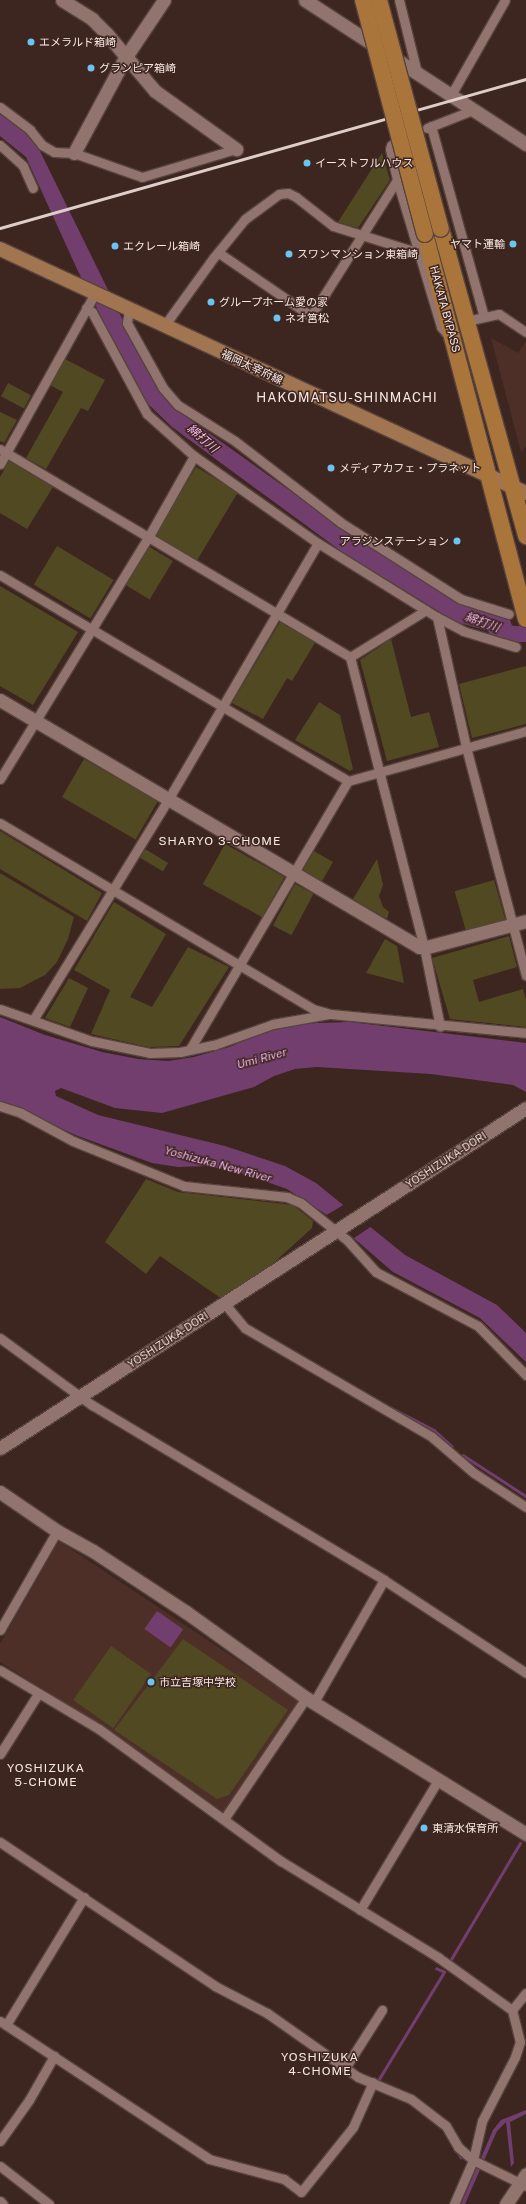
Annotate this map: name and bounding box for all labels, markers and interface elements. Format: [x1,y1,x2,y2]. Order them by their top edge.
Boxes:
place label: エメラルド箱崎 [39,35,116,49]
marker: エメラルド箱崎 [26,37,36,47]
place label: グランピア箱崎 [99,61,176,75]
marker: グランピア箱崎 [86,63,96,73]
place label: イーストフルハウス [315,156,414,170]
marker: イーストフルハウス [302,158,312,168]
place label: ヤマト運輸 [450,237,505,251]
place label: エクレール箱崎 [123,239,200,253]
marker: ヤマト運輸 [508,239,518,249]
marker: エクレール箱崎 [110,241,120,251]
place label: スワンマンション東箱崎 [297,247,418,261]
marker: スワンマンション東箱崎 [284,249,294,259]
street label: HAKATA BYPASS [427,264,463,354]
place label: グループホーム愛の家 [219,295,329,309]
marker: グループホーム愛の家 [206,297,216,307]
place label: ネオ筥松 [285,311,329,325]
marker: ネオ筥松 [272,313,282,323]
street label: 福岡太宰府線 [219,347,285,387]
district label: HAKOMATSU-SHINMACHI [256,390,438,406]
water label: 綿打川 [184,422,220,456]
place label: メディアカフェ・プラネット [339,461,482,475]
marker: メディアカフェ・プラネット [326,463,336,473]
place label: アラジンステーション [339,534,449,548]
marker: アラジンステーション [452,536,462,546]
water label: 綿打川 [463,610,501,636]
district label: SHARYO 3-CHOME [159,835,281,849]
water label: Umi River [235,1045,289,1073]
street label: YOSHIZUKA-DORI [403,1129,489,1191]
water label: Yoshizuka New River [163,1144,273,1186]
street label: YOSHIZUKA-DORI [125,1309,211,1371]
place label: 市立吉塚中学校 [159,1675,236,1689]
marker: 市立吉塚中学校 [146,1677,156,1687]
district label: YOSHIZUKA 5-CHOME [7,1762,85,1790]
place label: 東清水保育所 [432,1821,498,1835]
marker: 東清水保育所 [419,1823,429,1833]
district label: YOSHIZUKA 4-CHOME [281,2051,359,2079]

